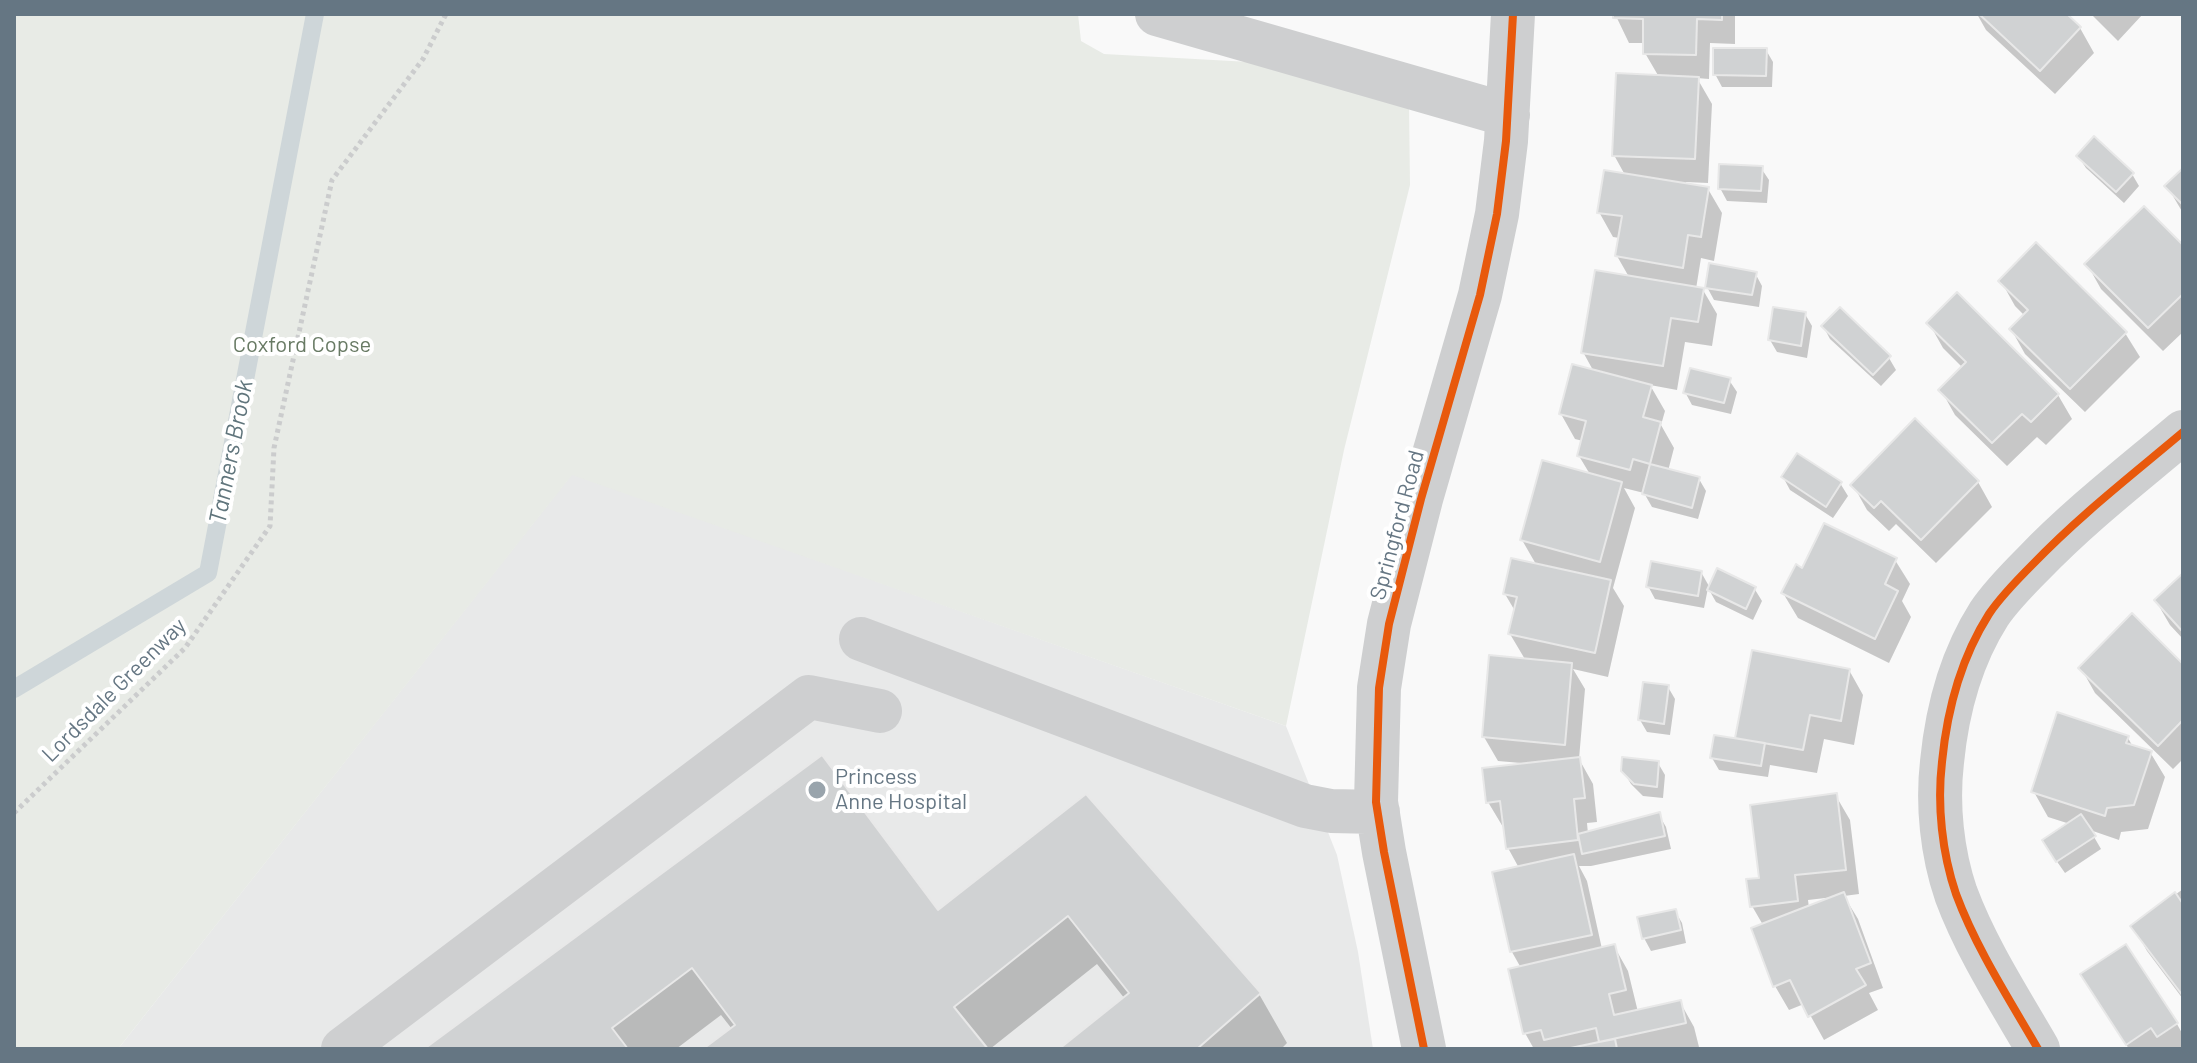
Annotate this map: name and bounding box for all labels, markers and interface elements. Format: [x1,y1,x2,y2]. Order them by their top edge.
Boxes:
park label: Coxford Copse [233,332,371,358]
water label: Tanners Brook [203,377,259,527]
street label: Springford Road [1364,447,1430,603]
street label: Lordsdale Greenway [37,613,191,767]
place label: Princess Anne Hospital [835,764,967,816]
marker: Princess Anne Hospital [806,779,828,801]

